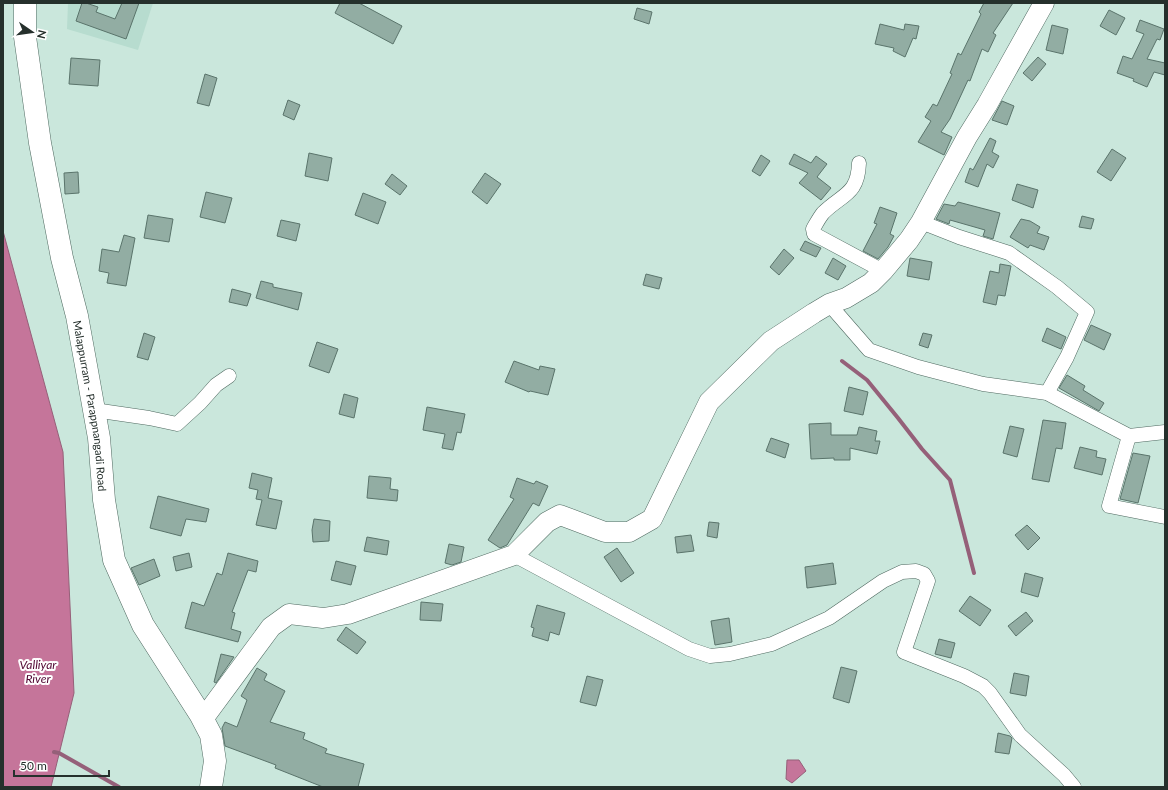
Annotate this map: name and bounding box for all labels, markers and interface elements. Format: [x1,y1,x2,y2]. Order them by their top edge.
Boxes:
north arrow [12,12,52,52]
text: N [35,29,50,40]
street label: Malappurram - Parappnangadi Road [71,319,110,492]
water label: Valliyar River [20,657,57,686]
scale bar [14,752,109,778]
text: 50 m [20,758,47,773]

